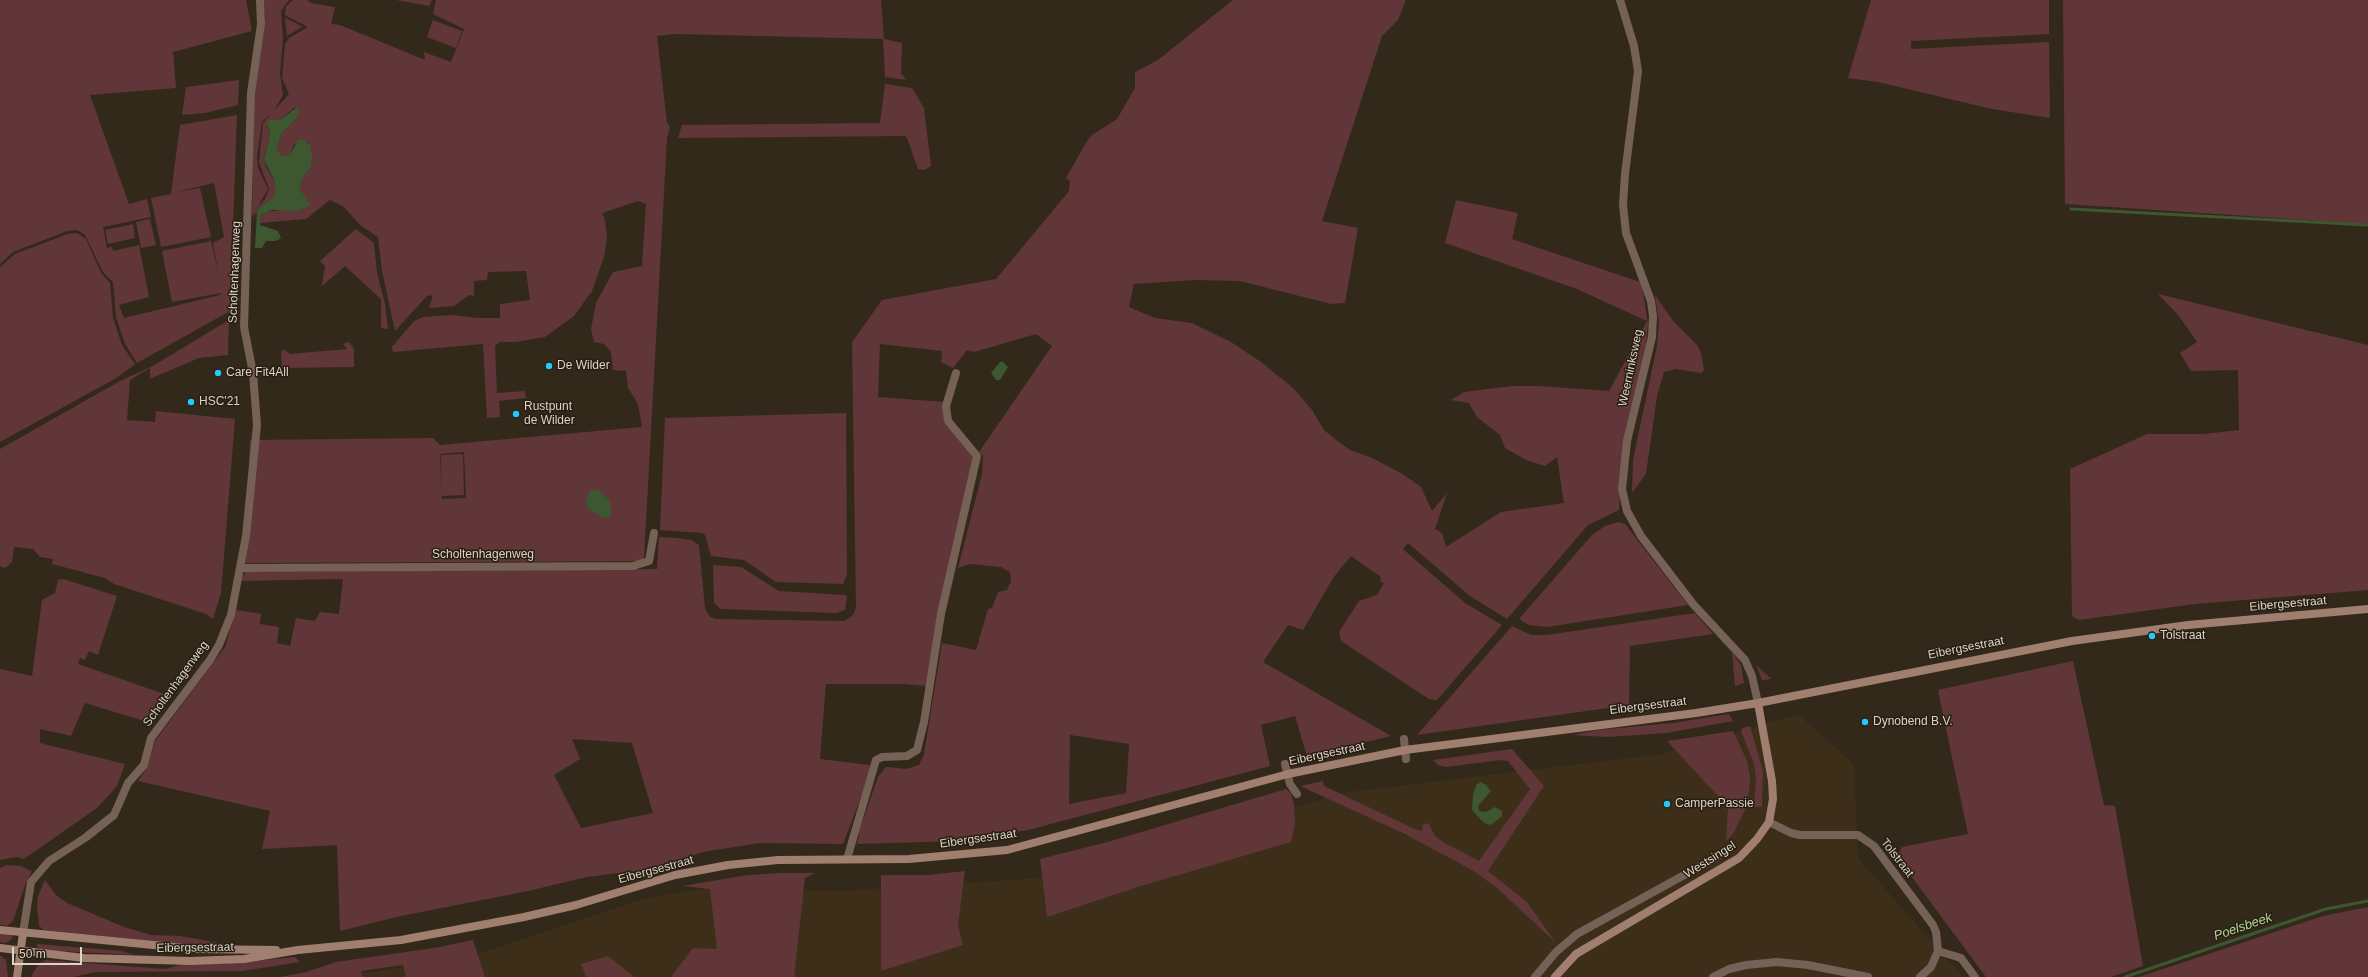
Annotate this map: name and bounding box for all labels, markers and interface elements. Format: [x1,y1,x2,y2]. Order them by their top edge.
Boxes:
street label: Scholtenhagenweg [226,221,244,323]
street label: Weerninksweg [1616,328,1646,408]
place label: De Wilder [557,359,610,373]
marker: De Wilder [544,361,554,371]
place label: Care Fit4All [226,366,289,380]
marker: Care Fit4All [213,368,223,378]
place label: HSC'21 [199,395,240,409]
marker: HSC'21 [186,397,196,407]
place label: Rustpunt de Wilder [524,400,575,428]
marker: Rustpunt de Wilder [511,409,521,419]
street label: Scholtenhagenweg [432,548,534,562]
street label: Eibergsestraat [2249,593,2327,615]
place label: Tolstraat [2160,629,2205,643]
marker: Tolstraat [2147,631,2157,641]
street label: Eibergsestraat [1927,634,2005,662]
street label: Scholtenhagenweg [140,638,212,730]
street label: Eibergsestraat [1609,694,1687,718]
place label: Dynobend B.V. [1873,715,1953,729]
marker: Dynobend B.V. [1860,717,1870,727]
street label: Eibergsestraat [1288,739,1366,769]
place label: CamperPassie [1675,797,1754,811]
marker: CamperPassie [1662,799,1672,809]
street label: Eibergsestraat [939,826,1017,852]
street label: Tolstraat [1877,836,1917,880]
street label: Westsingel [1681,838,1739,882]
street label: Eibergsestraat [617,853,695,887]
water label: Poelsbeek [2212,910,2274,944]
scale bar [14,939,84,965]
street label: Eibergsestraat [156,940,234,956]
text: 50 m [19,947,46,961]

